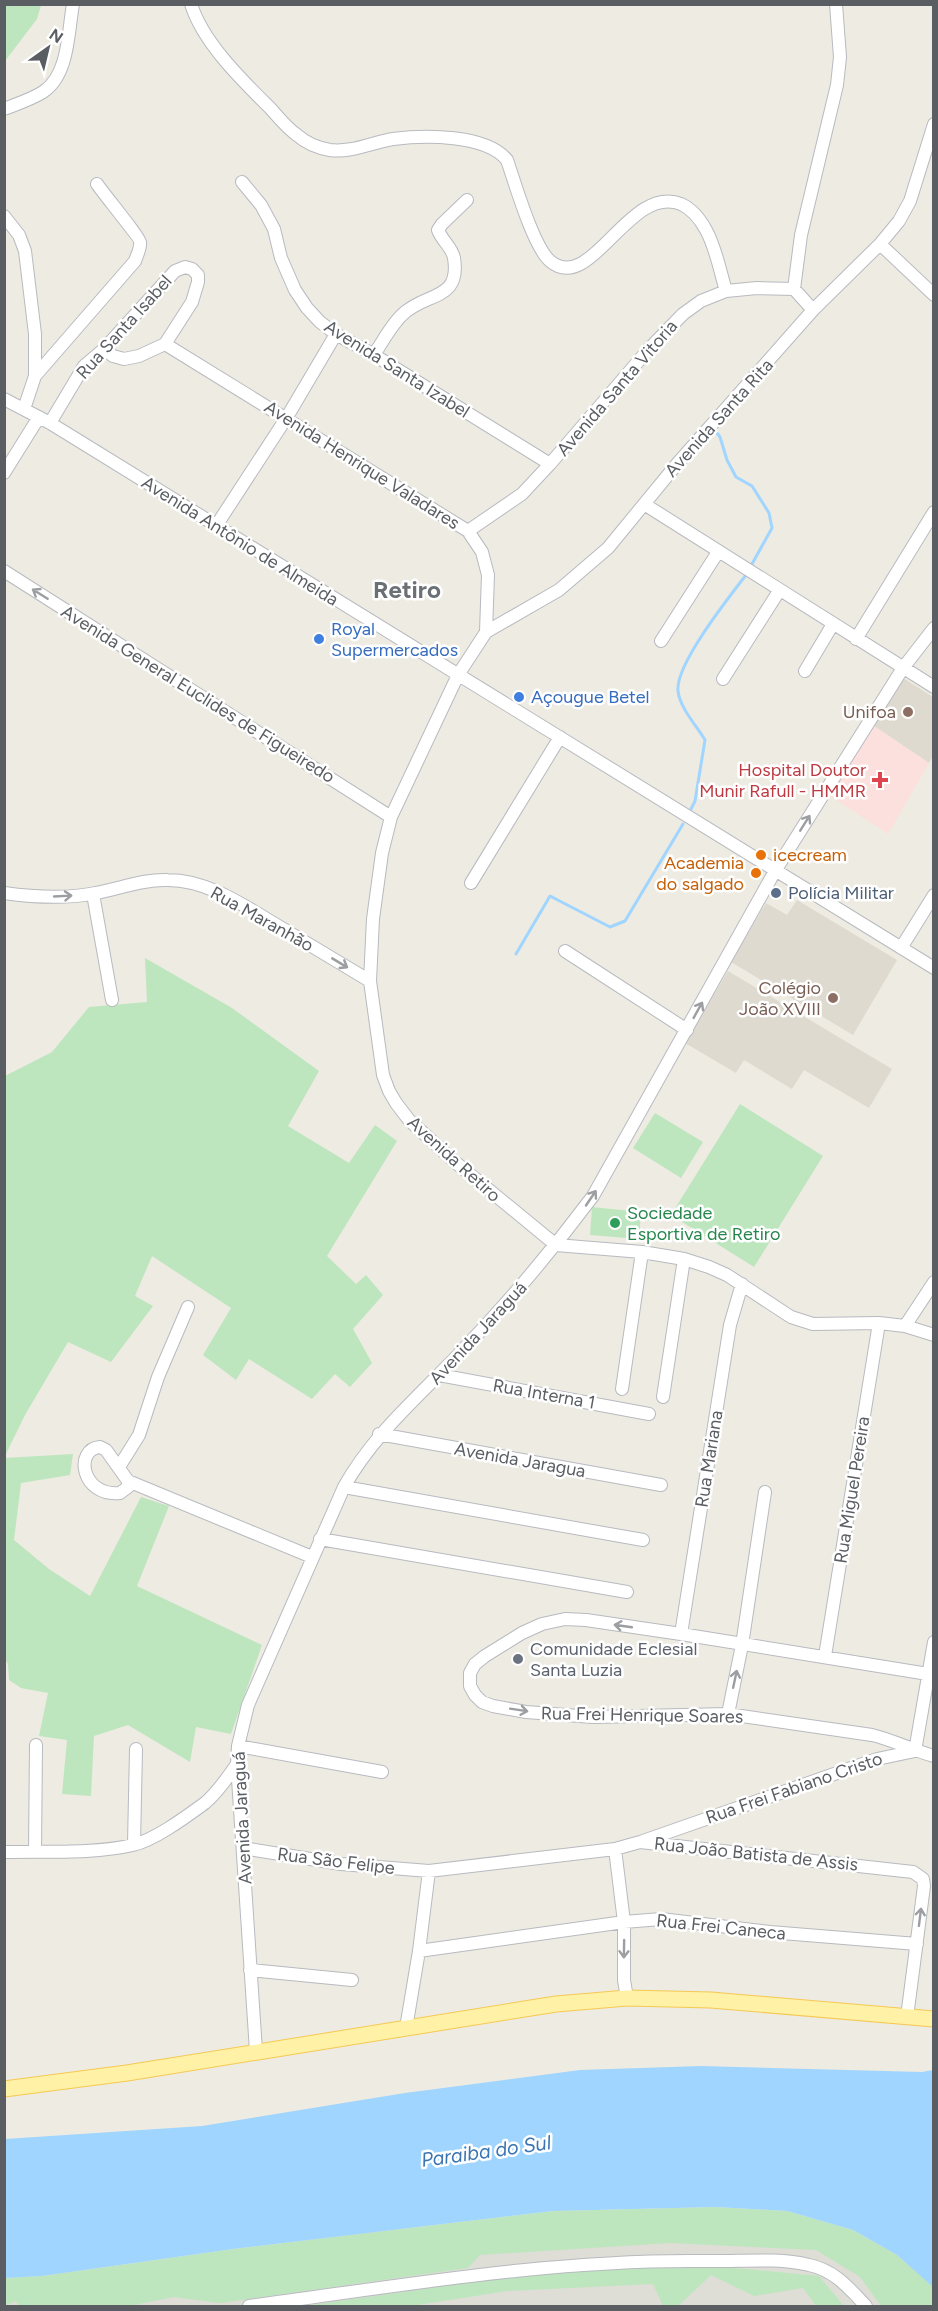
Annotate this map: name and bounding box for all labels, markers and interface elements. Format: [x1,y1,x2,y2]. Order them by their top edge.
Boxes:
north arrow [18,18,78,78]
text: N [46,25,67,47]
street label: Rua Santa Isabel [72,270,176,384]
street label: Avenida Santa Izabel [320,315,474,423]
street label: Avenida Santa Vitoria [552,315,682,461]
street label: Avenida Santa Rita [660,354,778,482]
street label: Avenida Henrique Valadares [260,396,464,534]
street label: Avenida Antônio de Almeida [138,471,342,611]
district label: Retiro [373,575,441,604]
one-way arrow [32,588,49,600]
street label: Avenida General Euclides de Figueiredo [57,600,339,788]
place label: Royal Supermercados [331,618,458,661]
marker: Royal Supermercados [312,632,326,646]
place label: Açougue Betel [531,686,650,708]
marker: Açougue Betel [512,690,526,704]
place label: Unifoa [843,701,896,723]
marker: Unifoa [901,705,915,719]
place label: Hospital Doutor Munir Rafull - HMMR [699,759,866,802]
marker: Hospital Doutor Munir Rafull - HMMR [871,771,889,789]
one-way arrow [800,815,812,832]
place label: icecream [773,844,847,866]
marker: icecream [754,848,768,862]
place label: Academia do salgado [656,852,744,895]
marker: Academia do salgado [749,866,763,880]
street label: Rua Maranhão [207,882,317,956]
place label: Polícia Militar [788,882,894,904]
marker: Polícia Militar [769,886,783,900]
one-way arrow [52,890,72,901]
one-way arrow [331,957,348,969]
place label: Colégio João XVIII [739,977,821,1020]
marker: Colégio João XVIII [826,991,840,1005]
one-way arrow [692,1002,704,1019]
street label: Avenida Retiro [403,1111,505,1207]
one-way arrow [585,1191,597,1207]
place label: Sociedade Esportiva de Retiro [627,1202,780,1245]
marker: Sociedade Esportiva de Retiro [608,1216,622,1230]
street label: Avenida Jaraguá [425,1277,531,1389]
street label: Rua Interna 1 [491,1374,597,1414]
street label: Rua Mariana [690,1409,728,1509]
street label: Rua Miguel Pereira [830,1415,874,1565]
street label: Avenida Jaragua [453,1438,587,1482]
one-way arrow [614,1620,633,1631]
place label: Comunidade Eclesial Santa Luzia [530,1638,697,1681]
marker: Comunidade Eclesial Santa Luzia [511,1652,525,1666]
one-way arrow [730,1670,741,1690]
street label: Rua Frei Henrique Soares [541,1702,743,1728]
one-way arrow [509,1705,529,1716]
street label: Rua Frei Fabiano Cristo [703,1747,885,1829]
street label: Avenida Jaraguá [228,1751,256,1885]
street label: Rua João Batista de Assis [653,1832,859,1876]
street label: Rua São Felipe [276,1843,396,1879]
one-way arrow [915,1908,926,1928]
street label: Rua Frei Caneca [655,1909,787,1945]
one-way arrow [618,1938,630,1958]
water label: Paraiba do Sul [419,2130,553,2172]

